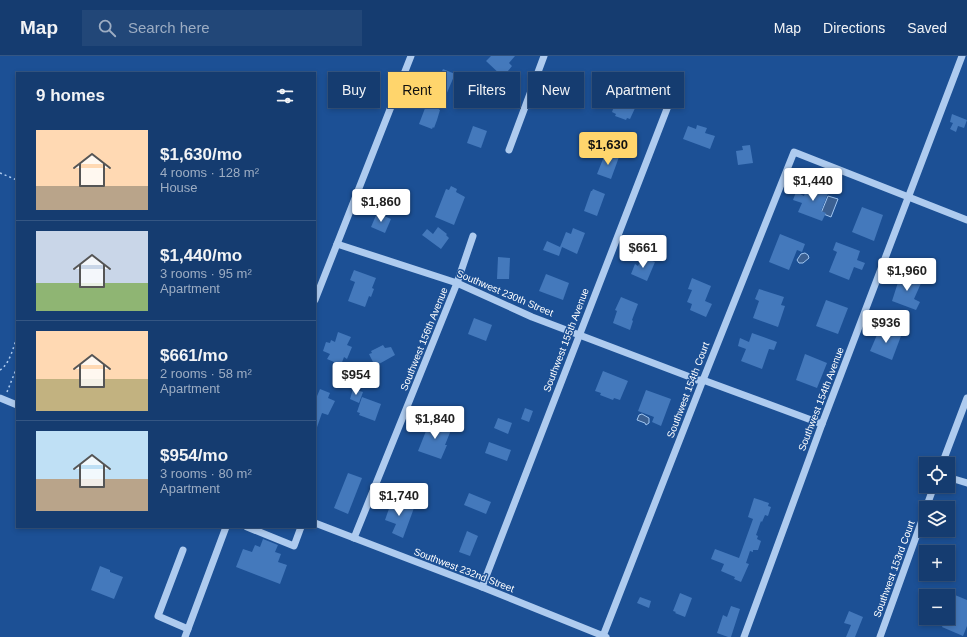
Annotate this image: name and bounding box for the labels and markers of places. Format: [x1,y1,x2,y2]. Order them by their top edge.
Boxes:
pin: $1,630 [575,132,641,166]
pin: $1,440 [780,168,846,202]
pin: $1,860 [348,189,414,223]
pin: $661 [619,235,667,269]
pin: $1,960 [874,258,940,292]
pin: $936 [862,310,910,344]
pin: $954 [332,362,380,396]
pin: $1,840 [402,406,468,440]
pin: $1,740 [366,483,432,517]

